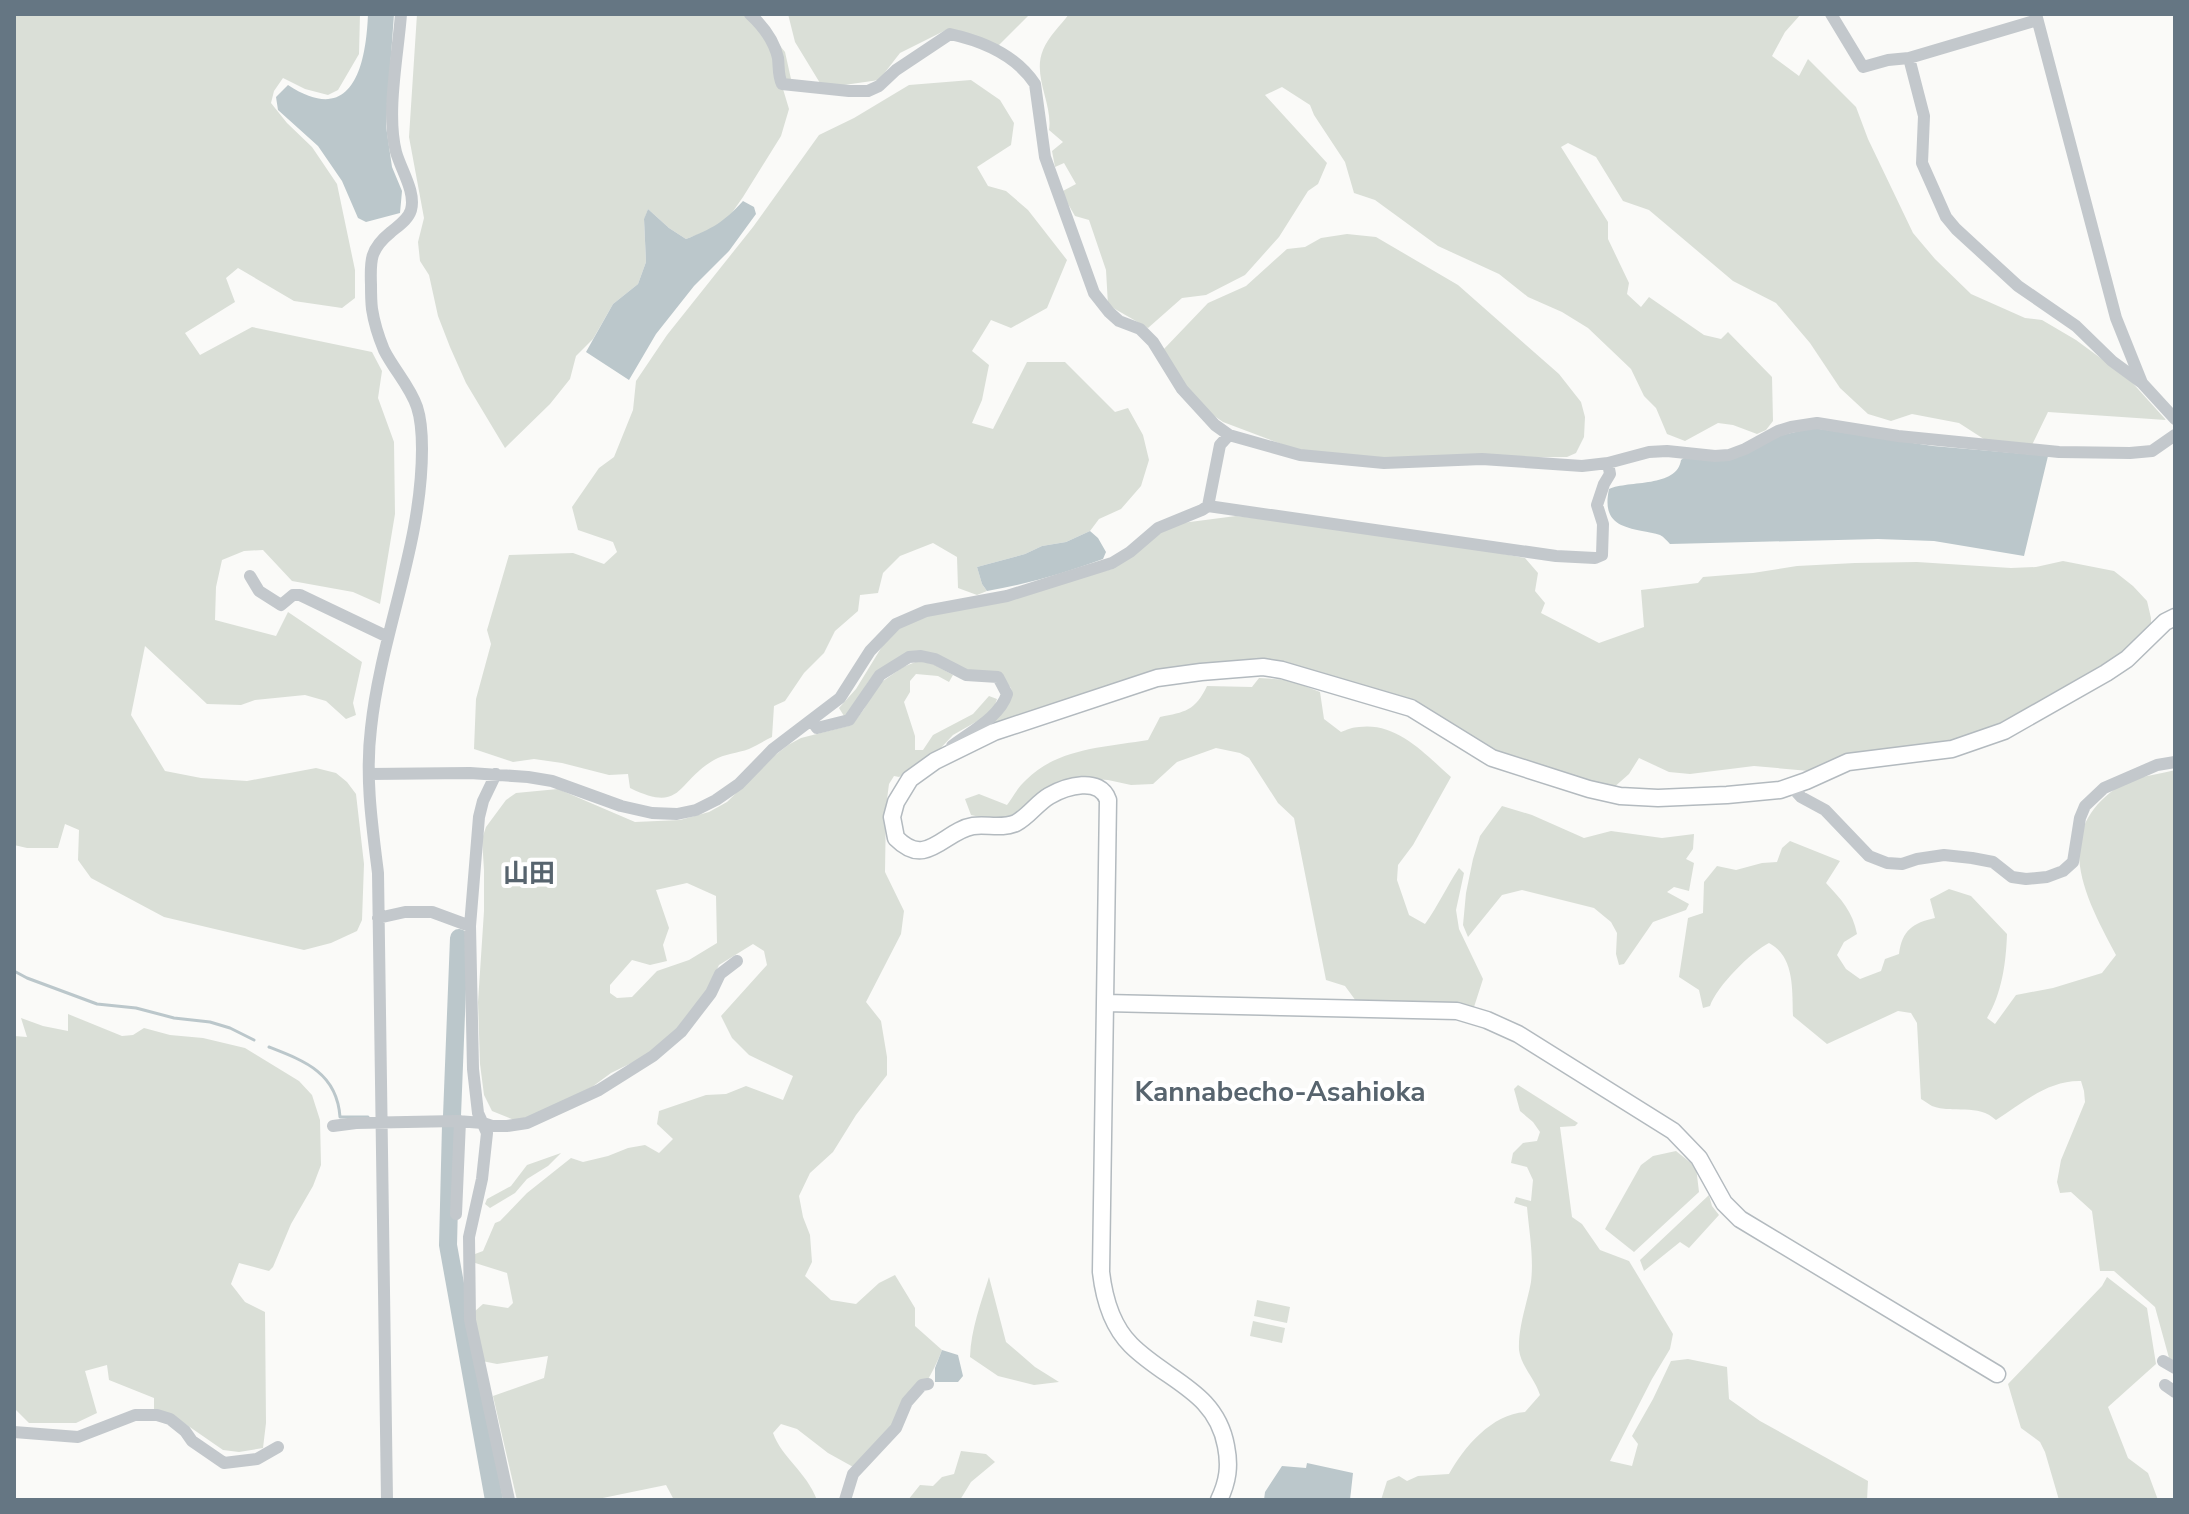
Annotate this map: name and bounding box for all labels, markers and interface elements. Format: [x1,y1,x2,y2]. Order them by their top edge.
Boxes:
district label: 山田 [503,856,555,891]
district label: Kannabecho-Asahioka [1134,1073,1426,1111]

